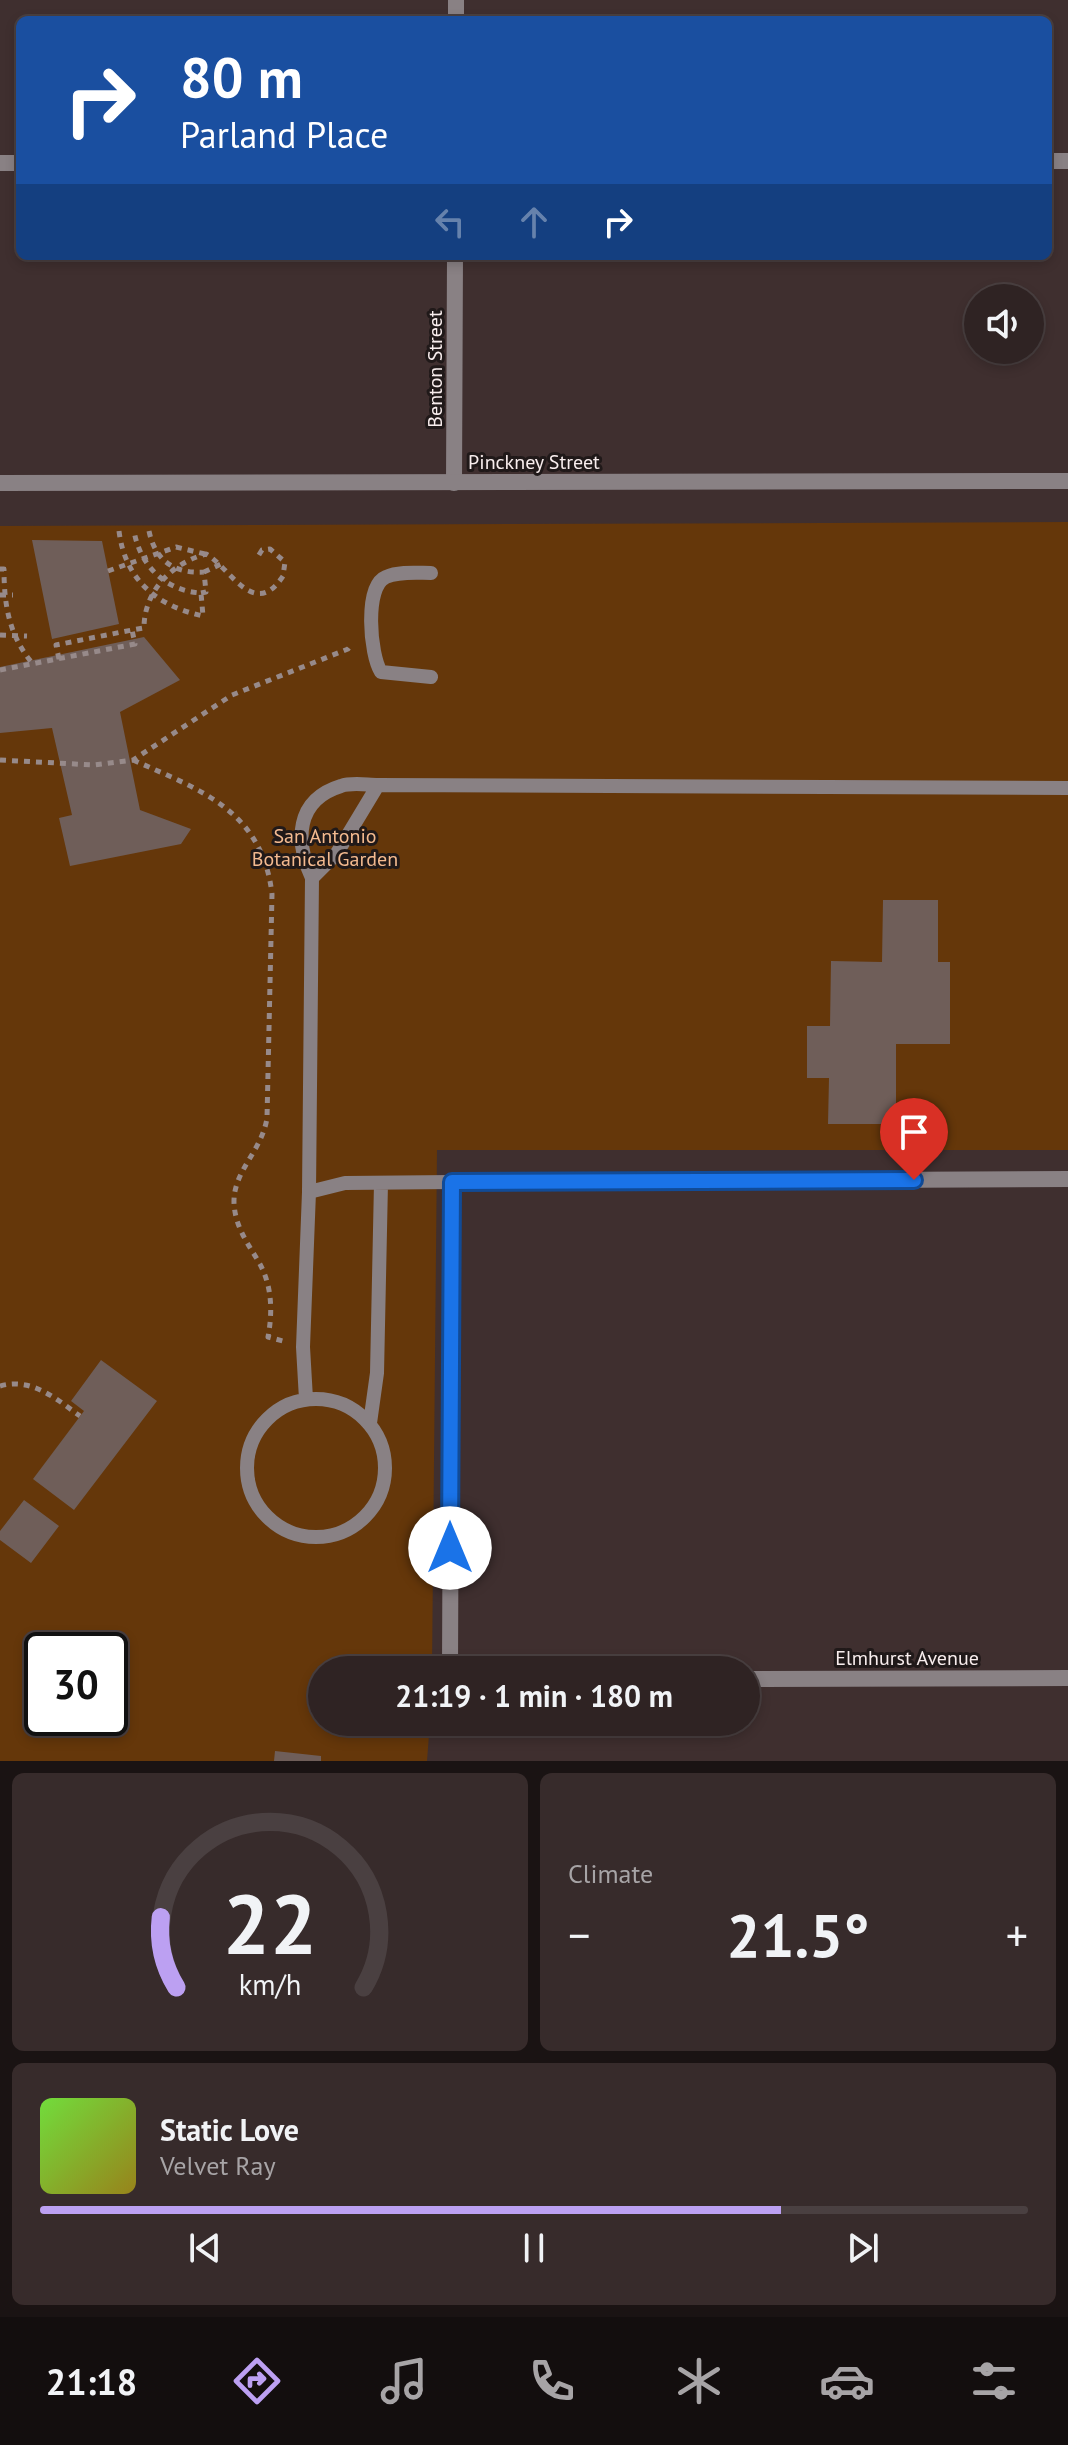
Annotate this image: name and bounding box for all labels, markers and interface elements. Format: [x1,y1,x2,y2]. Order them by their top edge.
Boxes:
text: 80 m [180,41,303,113]
icon: right [48,48,152,152]
text: Parland Place [180,111,388,158]
icon: left [428,200,472,244]
icon: ahead [512,200,556,244]
icon: right [596,200,640,244]
map controls [964,284,1044,364]
button: sound [964,284,1044,364]
street label: Benton Street [422,310,448,428]
street label: Pinckney Street [468,449,600,475]
park label: San Antonio Botanical Garden [252,823,398,872]
pin [880,1098,948,1180]
icon: arrive [892,1110,936,1154]
position arrow [408,1506,492,1590]
speed limit sign: 30 [24,1632,128,1736]
street label: Elmhurst Avenue [835,1645,979,1671]
text: 21:19 · 1 min · 180 m [395,1676,673,1715]
text: Climate [568,1857,653,1890]
text: 22 [223,1869,317,1977]
text: 21.5° [726,1896,870,1974]
text: − [568,1906,590,1963]
text: + [1006,1906,1028,1963]
text: km/h [239,1966,301,2003]
text: Static Love [160,2110,299,2149]
text: Velvet Ray [160,2149,276,2182]
icon: previous [183,2226,227,2270]
icon: pause [512,2226,556,2270]
icon: next [841,2226,885,2270]
icon: directions [229,2353,285,2409]
icon: music [376,2353,432,2409]
icon: phone [524,2353,580,2409]
icon: climate [671,2353,727,2409]
icon: car [819,2353,875,2409]
icon: filters [966,2353,1022,2409]
text: 21:18 [46,2358,137,2405]

